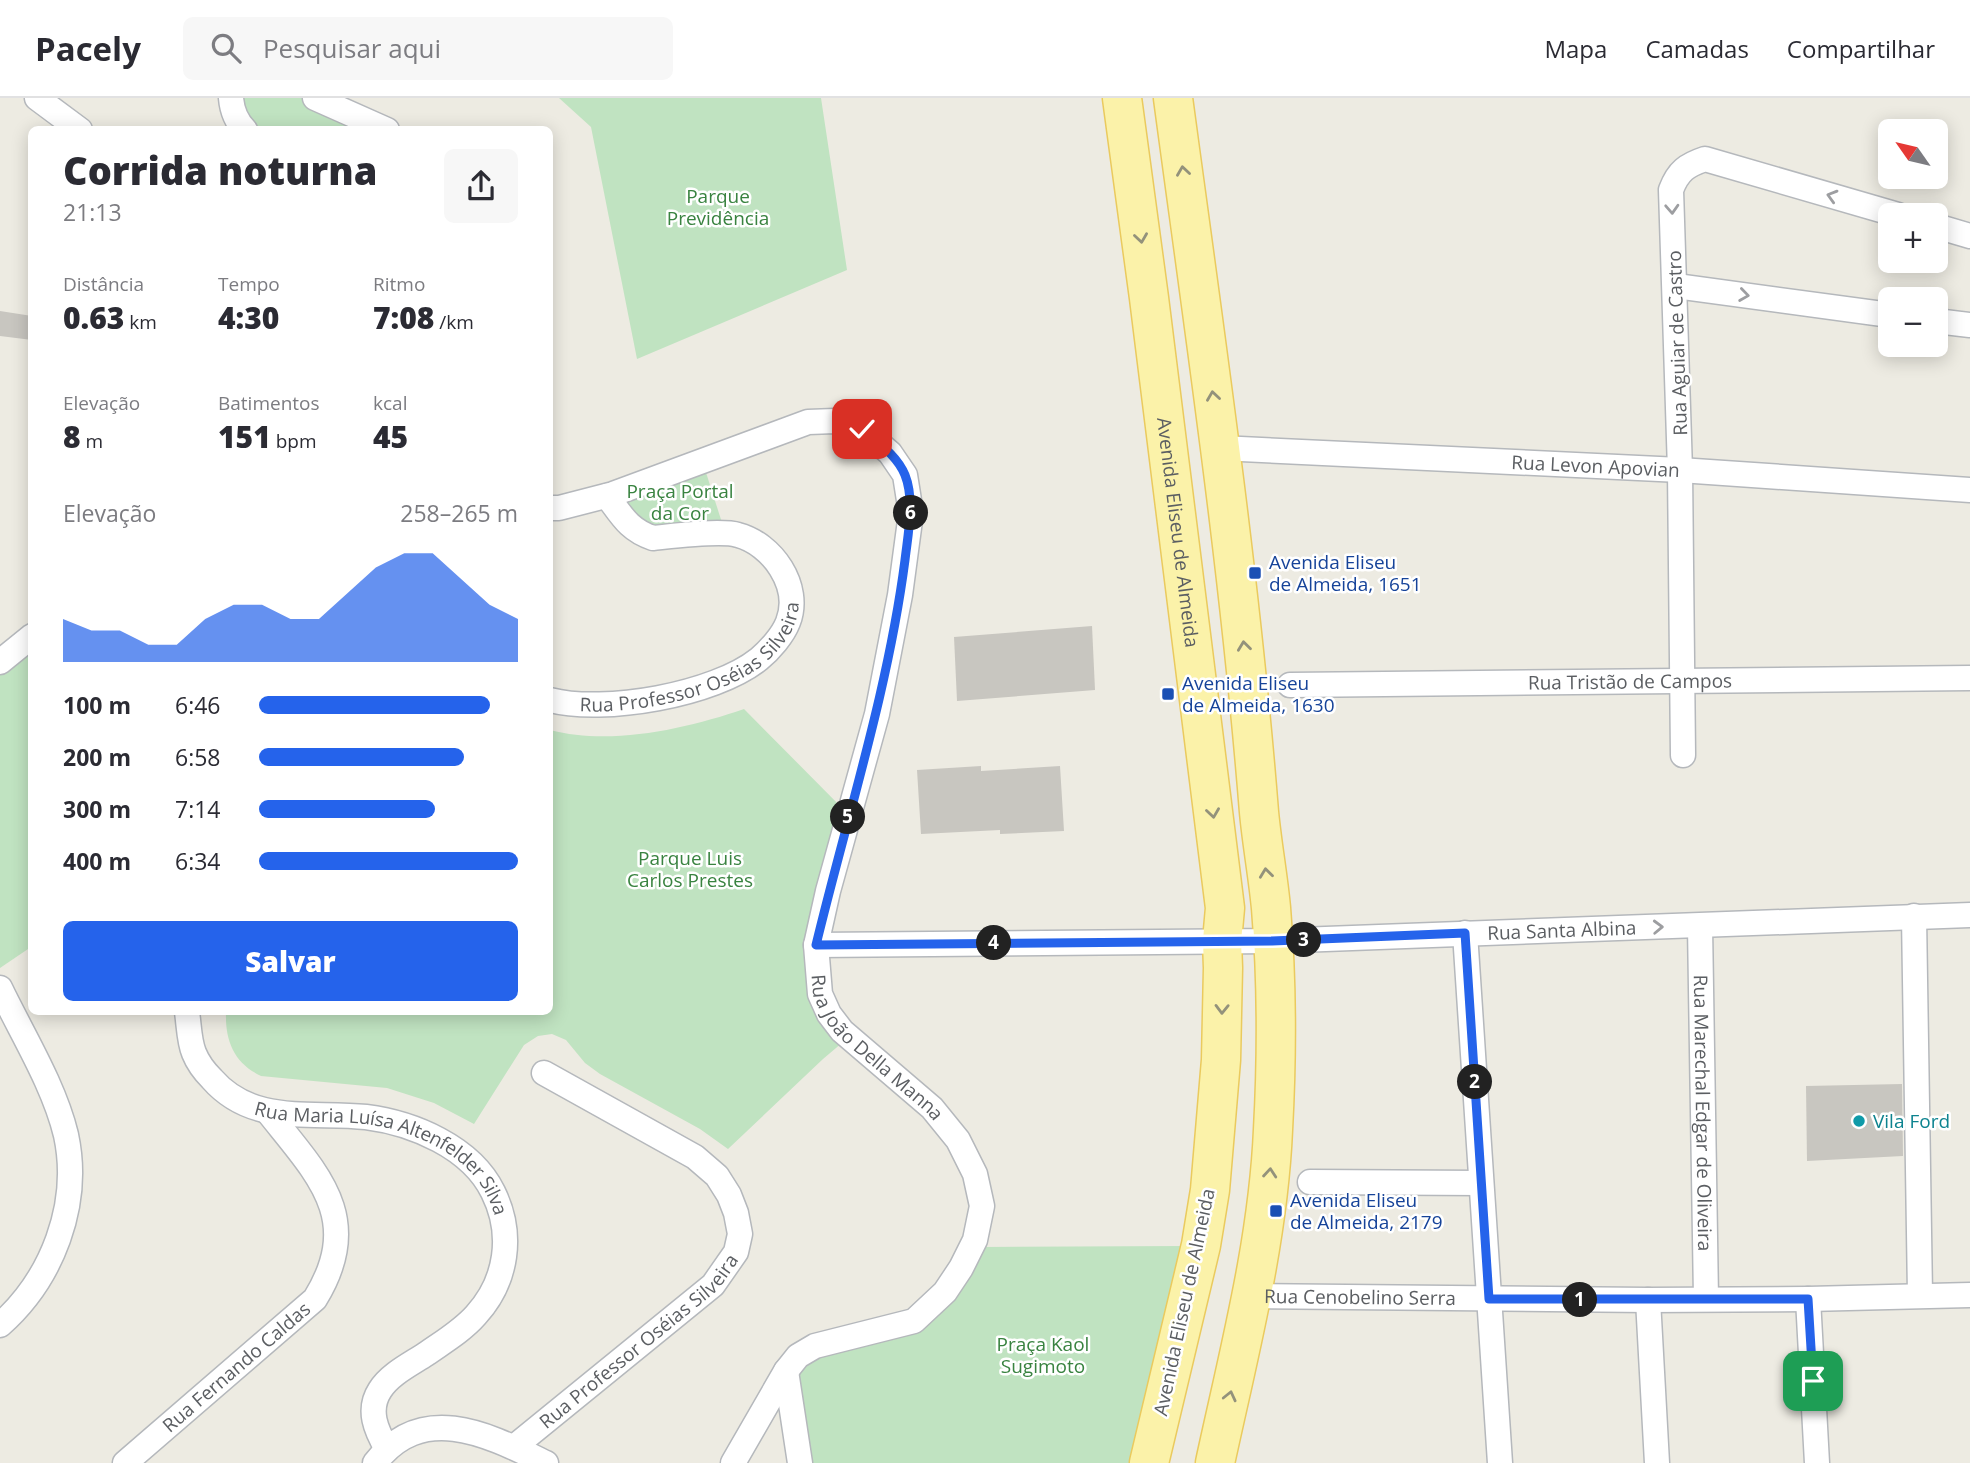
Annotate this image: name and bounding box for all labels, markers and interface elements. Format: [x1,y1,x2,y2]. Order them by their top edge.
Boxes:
search box [183,17,673,80]
text: Pacely [35,26,141,71]
icon: search [207,29,245,67]
text: Pesquisar aqui [263,30,441,66]
text: Mapa [1544,32,1607,65]
text: Camadas [1645,32,1749,65]
text: Compartilhar [1787,32,1935,65]
north arrow [1878,119,1948,189]
map controls [1878,119,1948,357]
text: Corrida noturna [63,144,377,196]
button: share [444,149,518,223]
one-way arrow [1175,165,1190,177]
park label: Parque Previdência [667,183,769,231]
one-way arrow [1826,190,1838,205]
text: 21:13 [63,196,122,228]
button: + [1878,203,1948,273]
one-way arrow [1665,204,1680,215]
one-way arrow [1133,233,1148,244]
street label: Rua Aguiar de Castro [1661,250,1693,436]
text: Distância [63,271,144,297]
text: Tempo [218,271,280,297]
text: Ritmo [373,271,425,297]
button: − [1878,287,1948,357]
one-way arrow [1738,288,1750,303]
text: 0.63 [63,297,124,338]
text: 4:30 [218,297,279,338]
text: 7:08 [373,297,434,338]
text: km [124,309,157,335]
text: /km [434,309,474,335]
text: Elevação [63,390,140,416]
text: Batimentos [218,390,320,416]
text: kcal [373,390,407,416]
one-way arrow [1205,391,1220,402]
pin [832,399,892,459]
icon: check [843,410,881,448]
text: 8 [63,416,81,457]
text: 151 [218,416,271,457]
text: 45 [373,416,408,457]
street label: Avenida Eliseu de Almeida [1151,416,1205,649]
text: m [81,428,103,454]
text: bpm [271,428,317,454]
street label: Rua Levon Apovian [1511,449,1680,483]
park label: Praça Portal da Cor [626,478,734,526]
pin: 6 [894,496,928,530]
text: Elevação [63,497,156,529]
text: 258–265 m [400,497,518,529]
text: 6 [905,499,916,525]
place label: Avenida Eliseu de Almeida, 1651 [1269,549,1422,597]
marker: Avenida Eliseu de Almeida, 1651 [1247,565,1263,581]
street label: Rua Professor Oséias Silveira [579,601,805,718]
one-way arrow [1237,641,1252,652]
street label: Rua Tristão de Campos [1528,667,1732,696]
place label: Avenida Eliseu de Almeida, 1630 [1182,670,1335,718]
marker: Avenida Eliseu de Almeida, 1630 [1160,686,1176,702]
text: 100 m [63,689,131,721]
text: 6:46 [175,689,221,721]
text: 200 m [63,741,131,773]
text: 6:58 [175,741,221,773]
text: 300 m [63,793,131,825]
text: 7:14 [175,793,221,825]
pin: 5 [830,800,866,834]
text: 5 [842,803,853,829]
one-way arrow [1205,807,1220,819]
text: 400 m [63,845,131,877]
text: 6:34 [175,845,221,877]
park label: Parque Luis Carlos Prestes [627,845,753,893]
one-way arrow [1259,867,1274,879]
street label: Rua Santa Albina [1487,914,1637,946]
one-way arrow [1653,920,1664,935]
button: Salvar [63,921,518,1001]
pin: 3 [1286,922,1322,958]
pin: 4 [976,926,1012,960]
text: 3 [1298,926,1309,952]
text: 4 [988,929,999,955]
street label: Rua João Della Manna [805,973,950,1126]
street label: Rua Marechal Edgar de Oliveira [1688,974,1718,1252]
one-way arrow [1215,1004,1230,1015]
pin: 2 [1458,1065,1492,1100]
text: 2 [1469,1068,1480,1094]
street label: Rua Maria Luísa Altenfelder Silva [252,1095,514,1218]
place label: Vila Ford [1873,1108,1950,1134]
marker: Vila Ford [1851,1113,1867,1129]
one-way arrow [1262,1167,1277,1178]
street label: Avenida Eliseu de Almeida [1147,1186,1221,1418]
place label: Avenida Eliseu de Almeida, 2179 [1290,1187,1443,1235]
marker: Avenida Eliseu de Almeida, 2179 [1268,1203,1284,1219]
street label: Rua Professor Oséias Silveira [534,1249,744,1434]
pin: 1 [1562,1282,1598,1318]
street label: Rua Cenobelino Serra [1264,1283,1456,1311]
text: 1 [1574,1286,1585,1312]
street label: Rua Fernando Caldas [157,1296,316,1438]
park label: Praça Kaol Sugimoto [997,1331,1089,1379]
pin [1783,1351,1843,1411]
icon: arrive [1794,1362,1832,1400]
one-way arrow [1221,1390,1236,1402]

